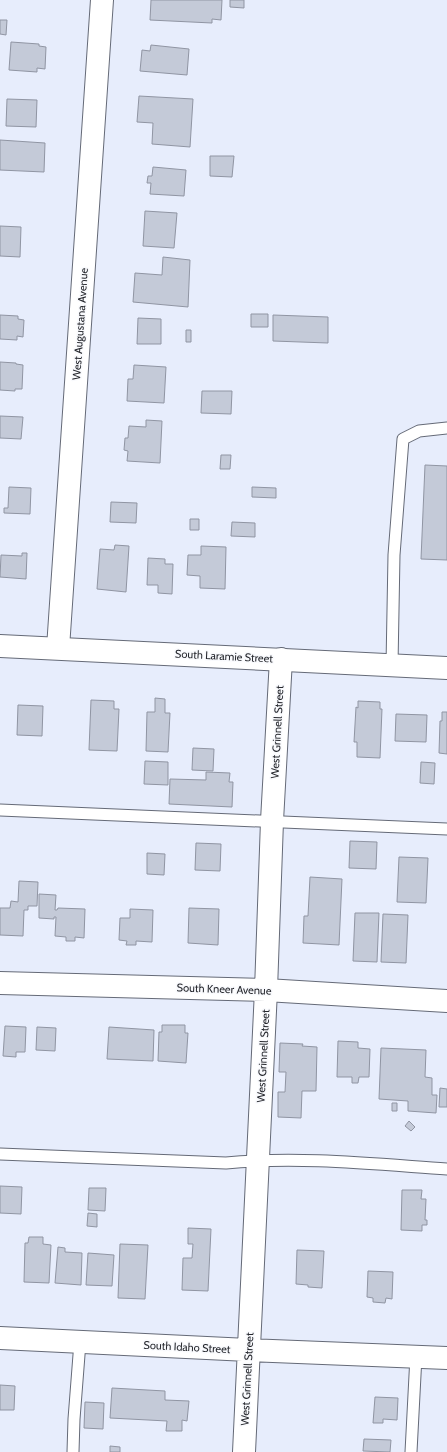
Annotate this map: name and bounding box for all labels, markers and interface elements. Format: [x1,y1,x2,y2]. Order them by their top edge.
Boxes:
street label: West Augustana Avenue [69,267,91,381]
street label: South Laramie Street [175,646,274,666]
street label: West Grinnell Street [268,685,286,779]
street label: South Kneer Avenue [176,980,272,998]
street label: West Grinnell Street [254,1009,272,1103]
street label: West Grinnell Street [238,1332,256,1426]
street label: South Idaho Street [143,1338,231,1356]

